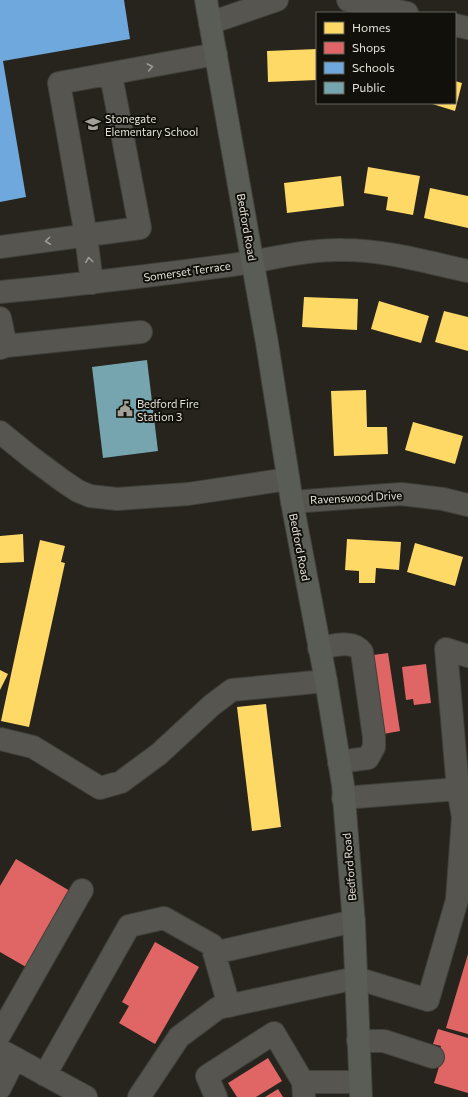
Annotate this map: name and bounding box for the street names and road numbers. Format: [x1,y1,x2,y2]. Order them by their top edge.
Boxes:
street label: Bedford Road [235,192,259,262]
street label: Somerset Terrace [143,258,231,284]
street label: Ravenswood Drive [310,488,403,506]
street label: Bedford Road [287,512,313,582]
street label: Bedford Road [340,832,358,902]

